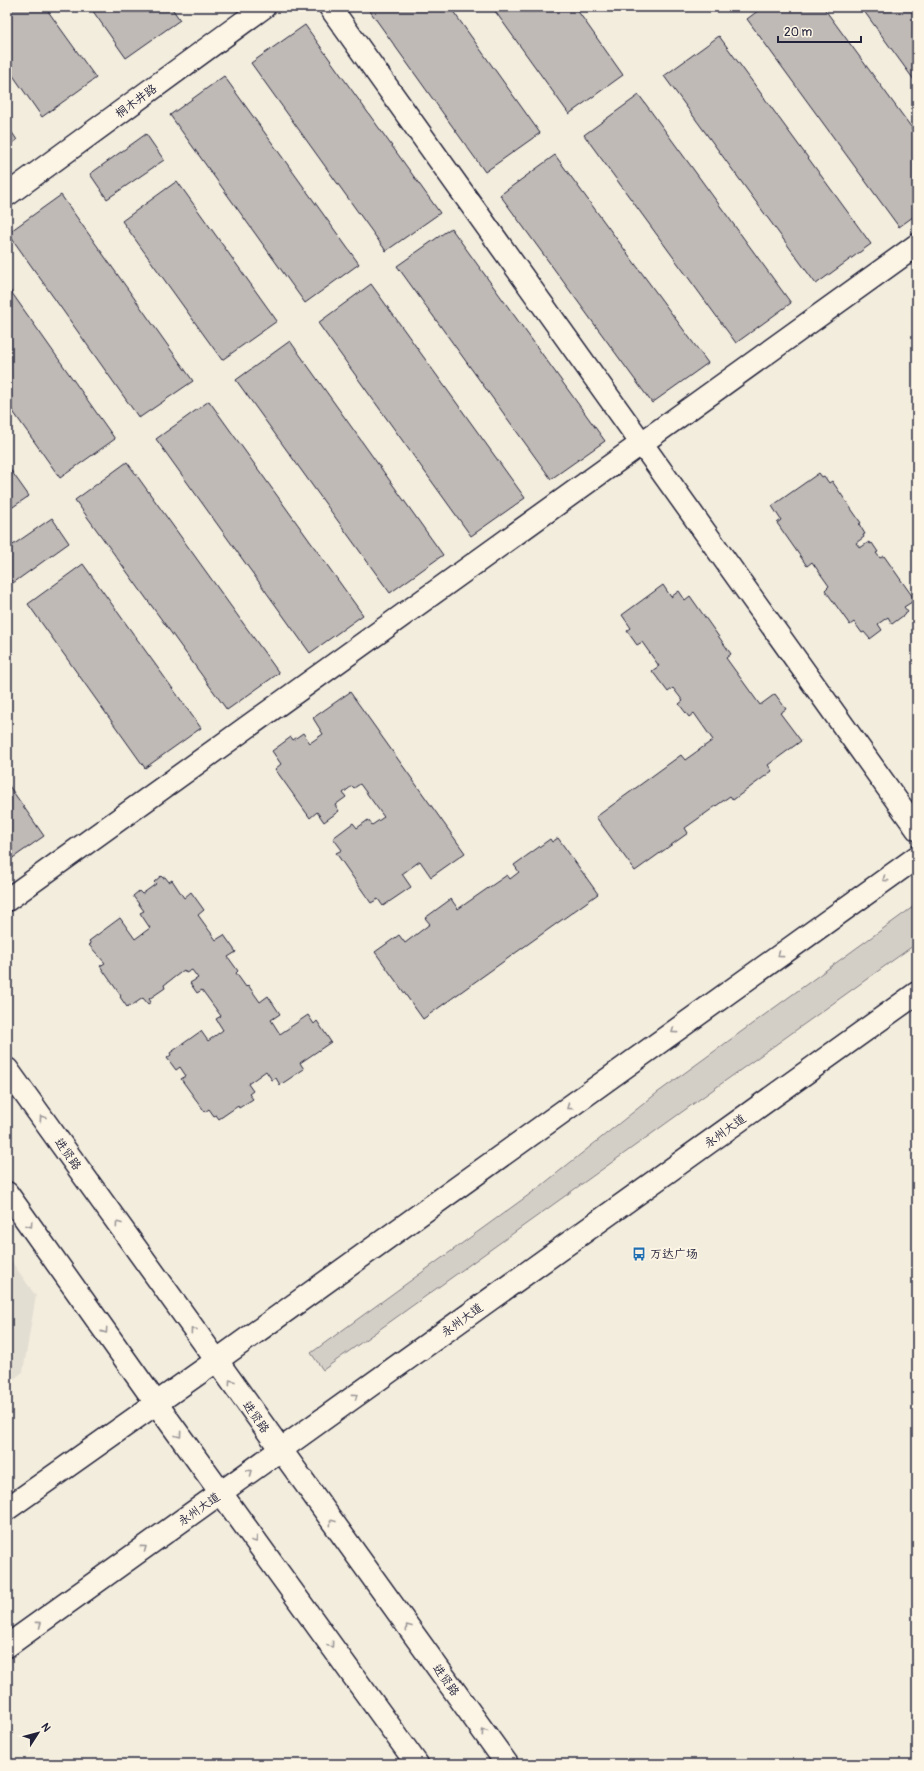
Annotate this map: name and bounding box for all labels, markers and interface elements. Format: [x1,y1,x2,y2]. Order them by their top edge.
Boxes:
scale bar [778,18,861,44]
text: 20 m [784,25,813,40]
street label: 桐木井路 [112,81,160,122]
one-way arrow [883,874,890,881]
one-way arrow [777,950,784,958]
one-way arrow [672,1026,679,1033]
one-way arrow [566,1102,573,1110]
street label: 永州大道 [701,1111,749,1152]
one-way arrow [39,1115,47,1122]
street label: 进贤路 [51,1135,84,1173]
one-way arrow [25,1221,33,1228]
one-way arrow [115,1221,123,1228]
bus stop icon: 万达广场 [631,1246,647,1262]
place label: 万达广场 [650,1247,698,1262]
street label: 永州大道 [438,1300,486,1341]
one-way arrow [100,1327,108,1334]
one-way arrow [191,1327,198,1334]
one-way arrow [229,1380,236,1387]
one-way arrow [351,1394,358,1401]
street label: 进贤路 [239,1398,272,1436]
one-way arrow [174,1430,181,1437]
one-way arrow [246,1469,253,1477]
street label: 永州大道 [175,1489,223,1529]
one-way arrow [330,1519,337,1526]
one-way arrow [250,1536,257,1543]
one-way arrow [140,1546,147,1553]
one-way arrow [34,1621,41,1628]
one-way arrow [405,1624,413,1631]
one-way arrow [327,1641,334,1648]
street label: 进贤路 [429,1661,462,1699]
north arrow [18,1713,58,1753]
text: N [38,1721,53,1735]
one-way arrow [482,1730,489,1737]

